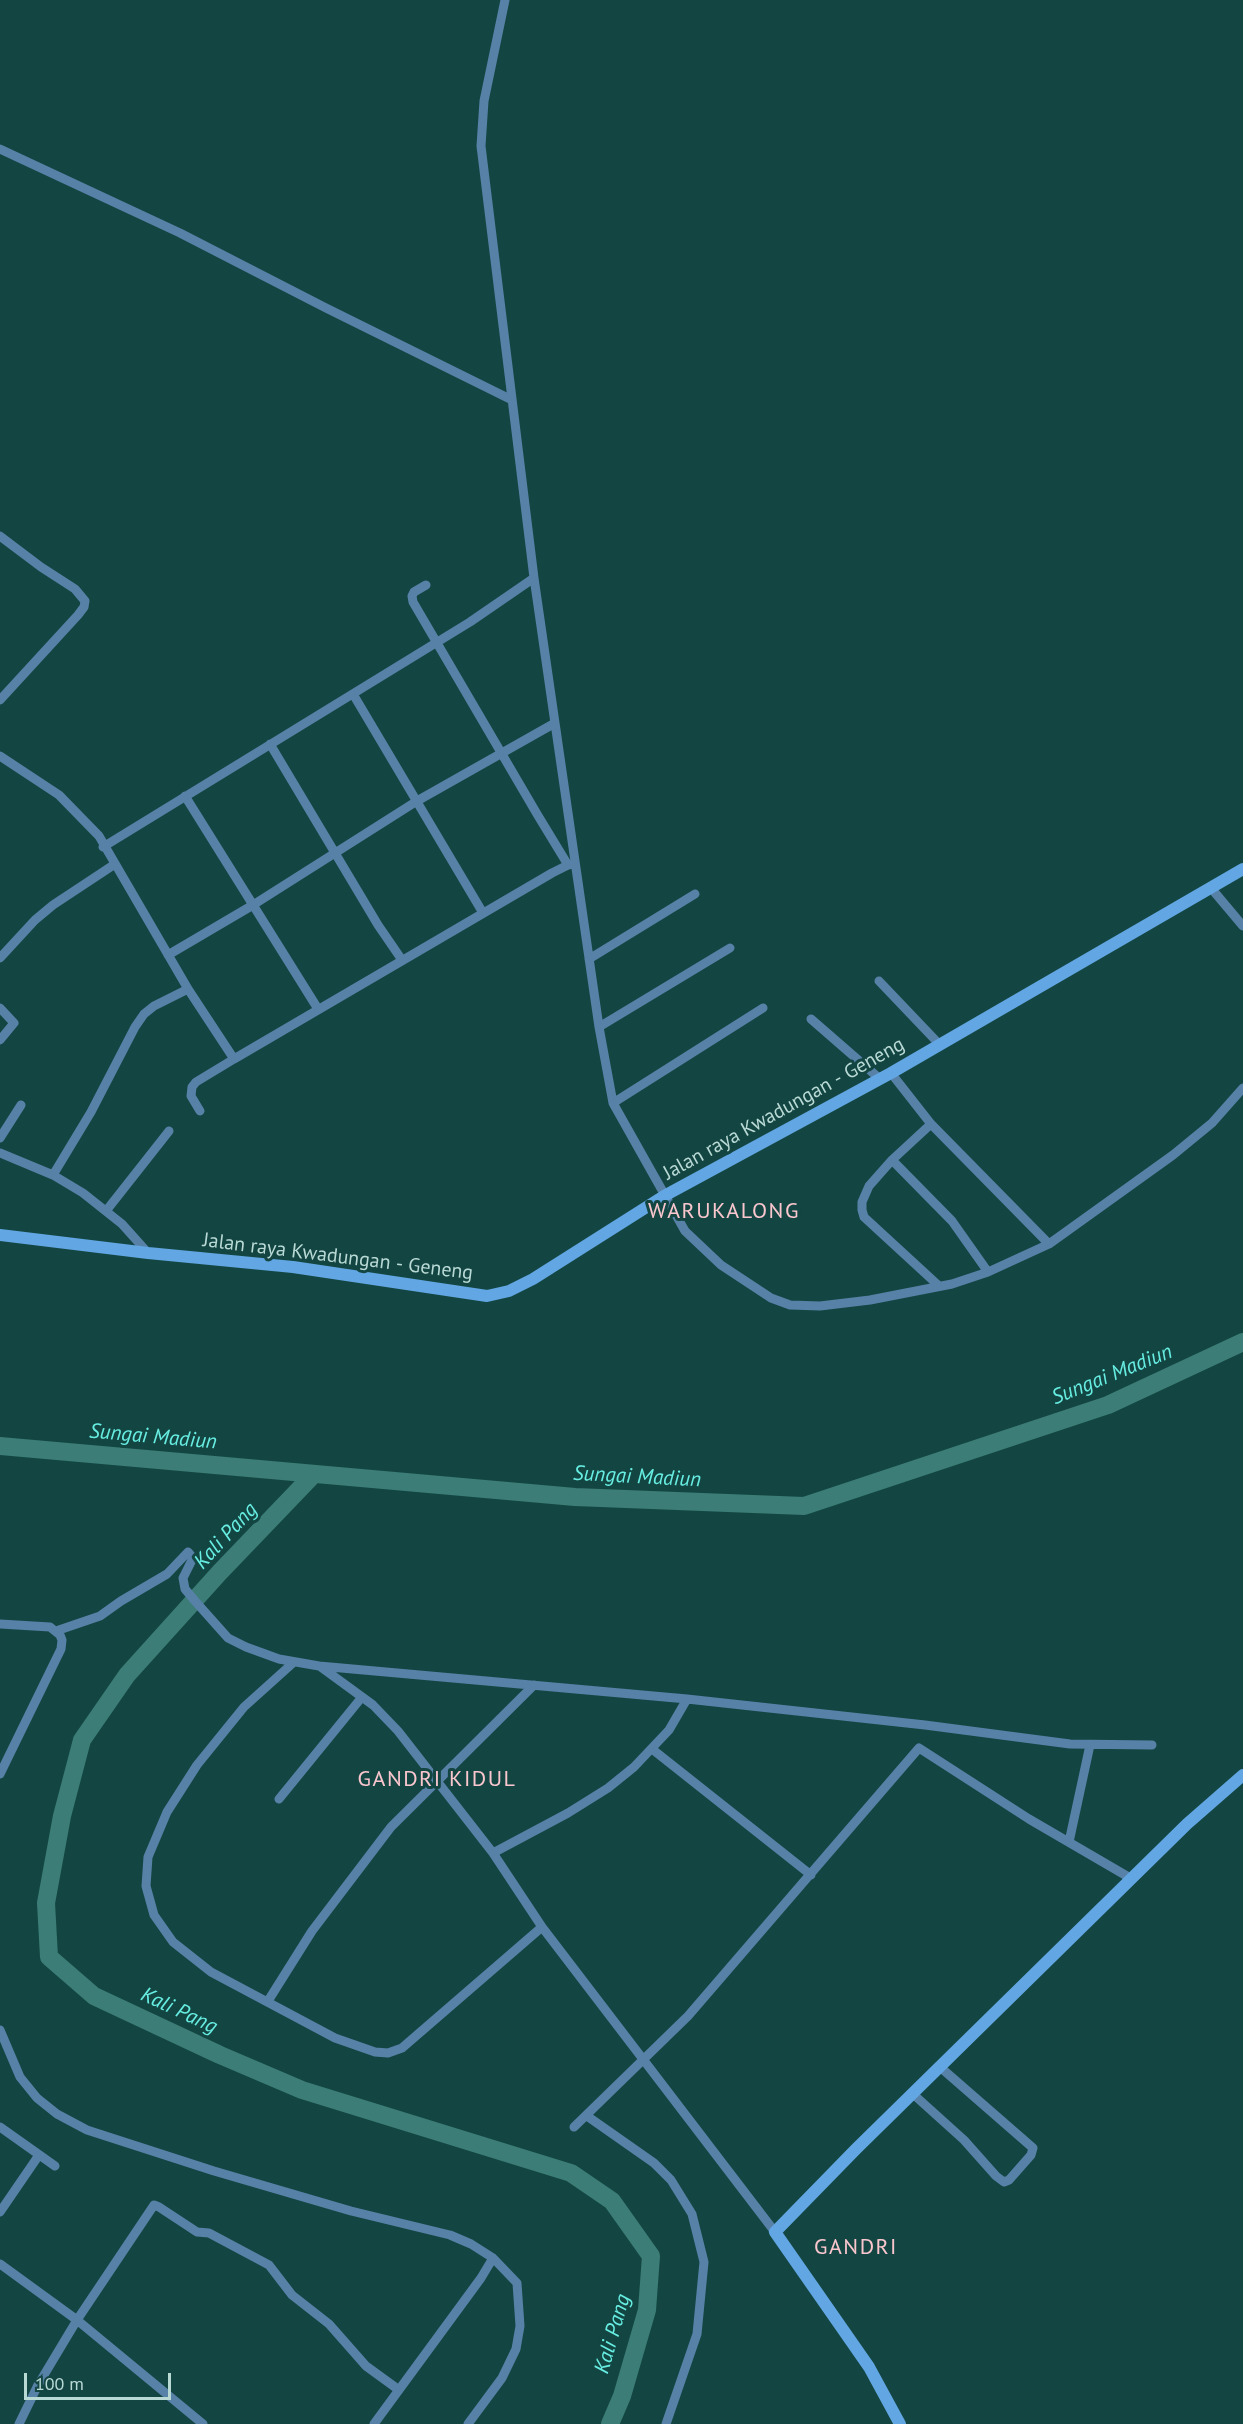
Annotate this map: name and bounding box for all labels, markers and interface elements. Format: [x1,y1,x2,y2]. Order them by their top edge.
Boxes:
street label: Jalan raya Kwadungan - Geneng [659,1033,909,1185]
district label: WARUKALONG [648,1199,800,1225]
street label: Jalan raya Kwadungan - Geneng [202,1229,474,1285]
water label: Sungai Madiun [1048,1339,1176,1411]
water label: Sungai Madiun [88,1419,218,1455]
water label: Sungai Madiun [572,1461,702,1493]
water label: Kali Pang [189,1498,263,1574]
district label: GANDRI KIDUL [358,1767,516,1793]
water label: Kali Pang [137,1982,221,2040]
district label: GANDRI [814,2235,898,2261]
water label: Kali Pang [590,2291,636,2377]
scale bar [27,2361,174,2399]
text: 100 m [35,2372,84,2395]

